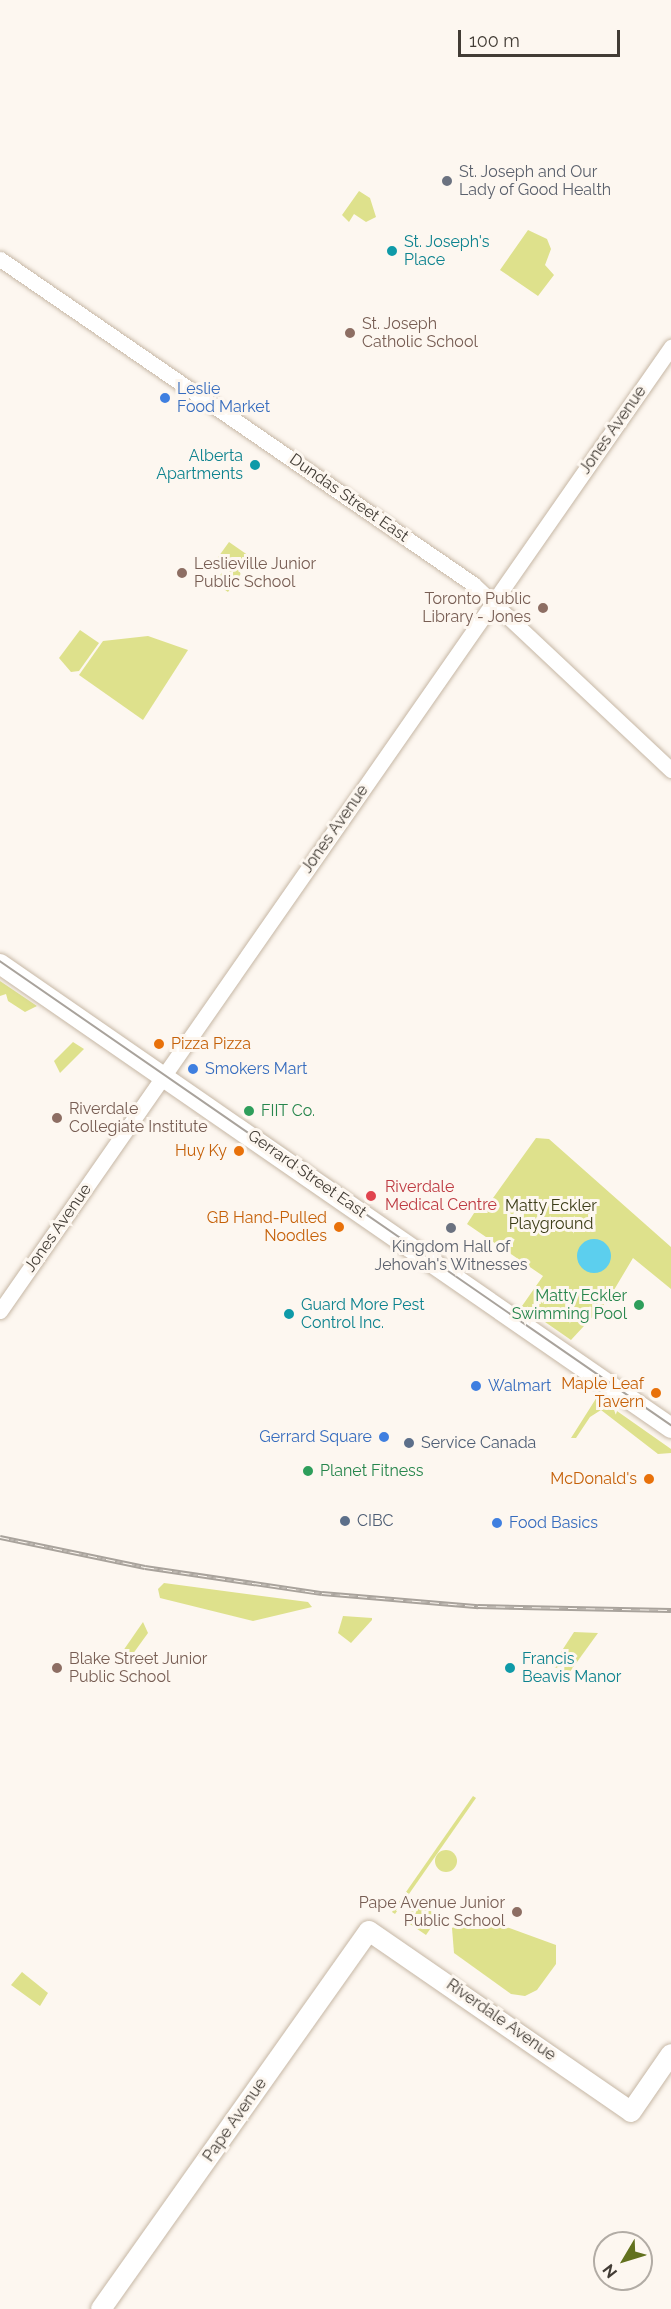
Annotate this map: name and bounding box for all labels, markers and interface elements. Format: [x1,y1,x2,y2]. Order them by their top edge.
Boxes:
scale bar [461,18,623,56]
text: 100 m [469,30,520,51]
place label: St. Joseph and Our Lady of Good Health [459,162,612,200]
marker: St. Joseph and Our Lady of Good Health [440,174,454,188]
place label: St. Joseph's Place [404,232,490,270]
marker: St. Joseph's Place [385,244,399,258]
place label: St. Joseph Catholic School [362,314,478,352]
marker: St. Joseph Catholic School [343,326,357,340]
place label: Leslie Food Market [177,379,270,417]
street label: Jones Avenue [575,382,651,478]
marker: Leslie Food Market [158,391,172,405]
place label: Alberta Apartments [156,446,243,484]
street label: Dundas Street East [286,450,412,546]
marker: Alberta Apartments [248,458,262,472]
place label: Leslieville Junior Public School [194,554,317,592]
marker: Leslieville Junior Public School [175,566,189,580]
place label: Toronto Public Library - Jones [421,589,531,627]
marker: Toronto Public Library - Jones [536,601,550,615]
street label: Jones Avenue [297,781,373,877]
place label: Pizza Pizza [171,1034,251,1054]
marker: Pizza Pizza [152,1037,166,1051]
place label: Smokers Mart [205,1059,307,1079]
marker: Smokers Mart [186,1062,200,1076]
place label: Riverdale Collegiate Institute [69,1099,208,1137]
place label: FIIT Co. [261,1101,315,1121]
marker: FIIT Co. [242,1104,256,1118]
marker: Riverdale Collegiate Institute [50,1111,64,1125]
street label: Gerrard Street East [244,1126,370,1222]
place label: Huy Ky [175,1141,227,1161]
marker: Huy Ky [232,1144,246,1158]
place label: Riverdale Medical Centre [385,1177,497,1215]
street label: Jones Avenue [20,1180,96,1276]
marker: Riverdale Medical Centre [362,1187,380,1205]
park label: Matty Eckler Playground [505,1196,597,1234]
place label: GB Hand-Pulled Noodles [207,1208,327,1246]
marker: GB Hand-Pulled Noodles [332,1220,346,1234]
marker: Kingdom Hall of Jehovah's Witnesses [444,1221,458,1235]
place label: Kingdom Hall of Jehovah's Witnesses [374,1237,528,1275]
place label: Matty Eckler Swimming Pool [512,1286,627,1324]
place label: Guard More Pest Control Inc. [301,1295,425,1333]
marker: Matty Eckler Swimming Pool [632,1298,646,1312]
marker: Guard More Pest Control Inc. [282,1307,296,1321]
place label: Maple Leaf Tavern [561,1374,644,1412]
place label: Walmart [488,1376,551,1396]
marker: Walmart [469,1379,483,1393]
marker: Maple Leaf Tavern [649,1386,663,1400]
place label: Gerrard Square [259,1427,372,1447]
marker: Gerrard Square [377,1430,391,1444]
place label: Service Canada [421,1433,536,1453]
marker: Service Canada [402,1436,416,1450]
place label: Planet Fitness [320,1461,424,1481]
marker: Planet Fitness [301,1464,315,1478]
place label: McDonald's [550,1469,637,1489]
marker: McDonald's [642,1472,656,1486]
place label: CIBC [357,1511,394,1531]
place label: Food Basics [509,1513,598,1533]
marker: CIBC [338,1514,352,1528]
marker: Food Basics [490,1516,504,1530]
place label: Blake Street Junior Public School [69,1649,208,1687]
place label: Francis Beavis Manor [522,1649,621,1687]
marker: Blake Street Junior Public School [50,1661,64,1675]
marker: Francis Beavis Manor [503,1661,517,1675]
place label: Pape Avenue Junior Public School [358,1893,505,1931]
marker: Pape Avenue Junior Public School [510,1905,524,1919]
street label: Riverdale Avenue [442,1975,560,2065]
street label: Pape Avenue [199,2074,271,2166]
north arrow [593,2231,653,2291]
text: N [599,2260,621,2282]

